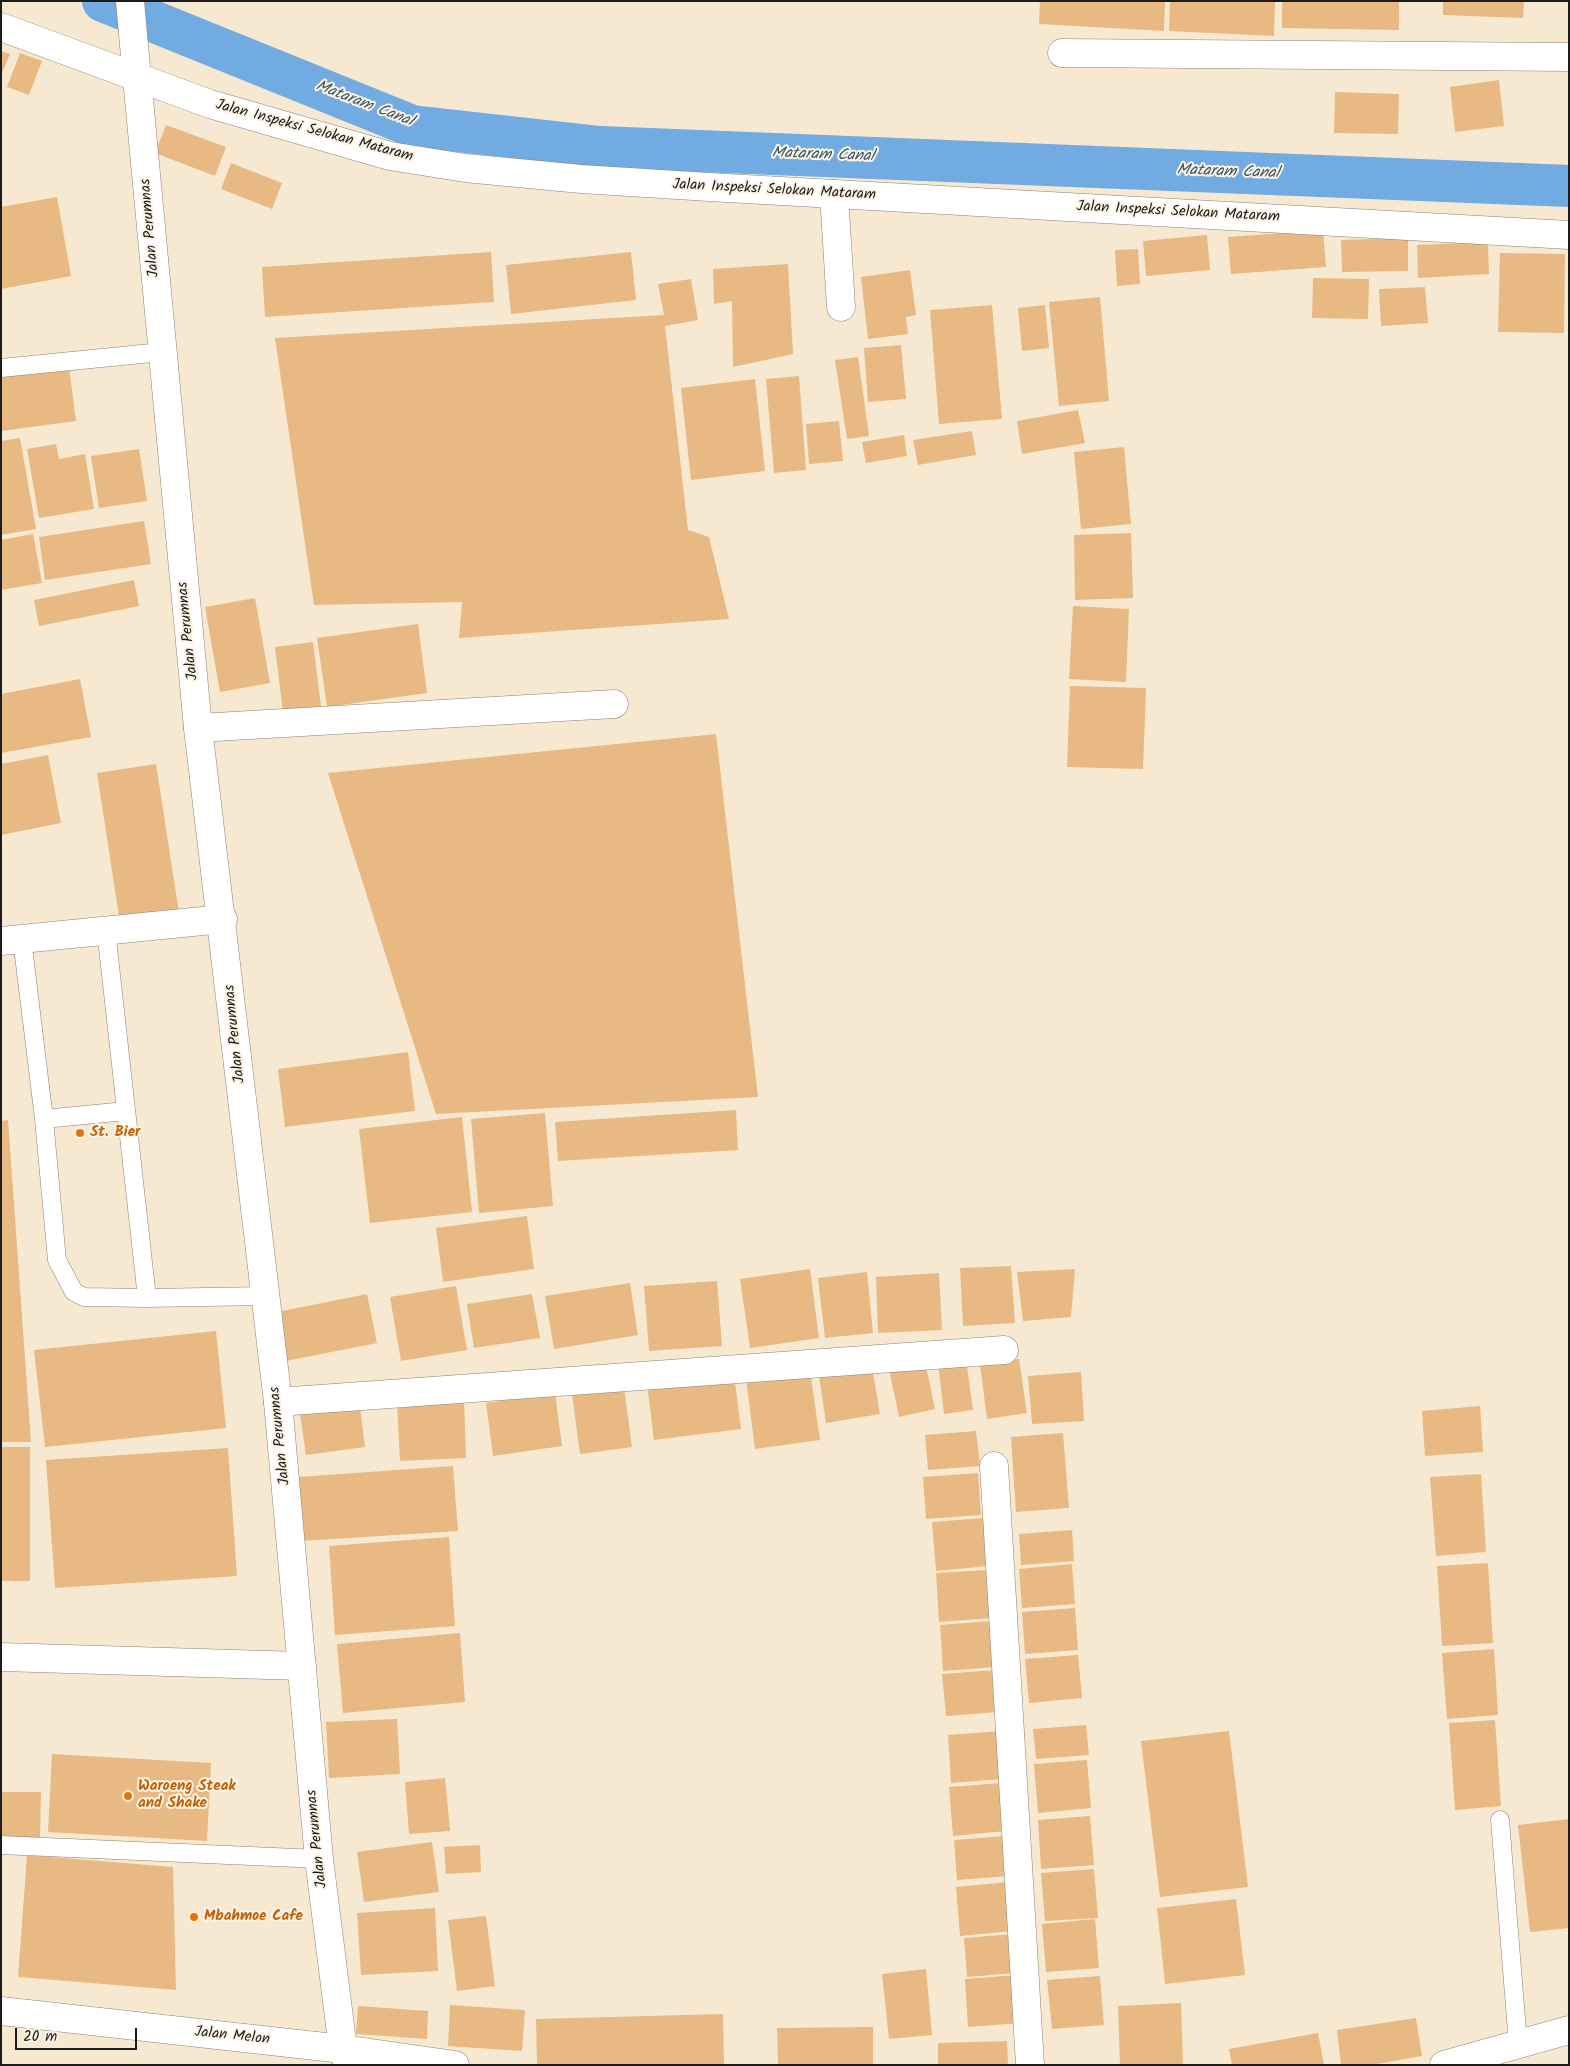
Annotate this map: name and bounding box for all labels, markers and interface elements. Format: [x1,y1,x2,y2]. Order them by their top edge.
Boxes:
water label: Mataram Canal [313,78,415,132]
street label: Jalan Inspeksi Selokan Mataram [213,97,415,167]
water label: Mataram Canal [771,145,875,167]
water label: Mataram Canal [1176,162,1280,184]
street label: Jalan Inspeksi Selokan Mataram [672,177,876,205]
street label: Jalan Perumnas [138,178,164,278]
street label: Jalan Inspeksi Selokan Mataram [1076,199,1280,227]
street label: Jalan Perumnas [175,581,203,681]
street label: Jalan Perumnas [222,984,250,1084]
place label: St. Bier [90,1124,140,1142]
marker: St. Bier [74,1127,86,1139]
street label: Jalan Perumnas [267,1386,295,1486]
place label: Waroeng Steak and Shake [138,1778,236,1813]
street label: Jalan Perumnas [304,1789,332,1889]
marker: Waroeng Steak and Shake [122,1790,134,1802]
place label: Mbahmoe Cafe [204,1908,303,1926]
marker: Mbahmoe Cafe [188,1911,200,1923]
scale bar [18,2018,140,2050]
street label: Jalan Melon [193,2024,271,2050]
text: 20 m [23,2025,57,2049]

